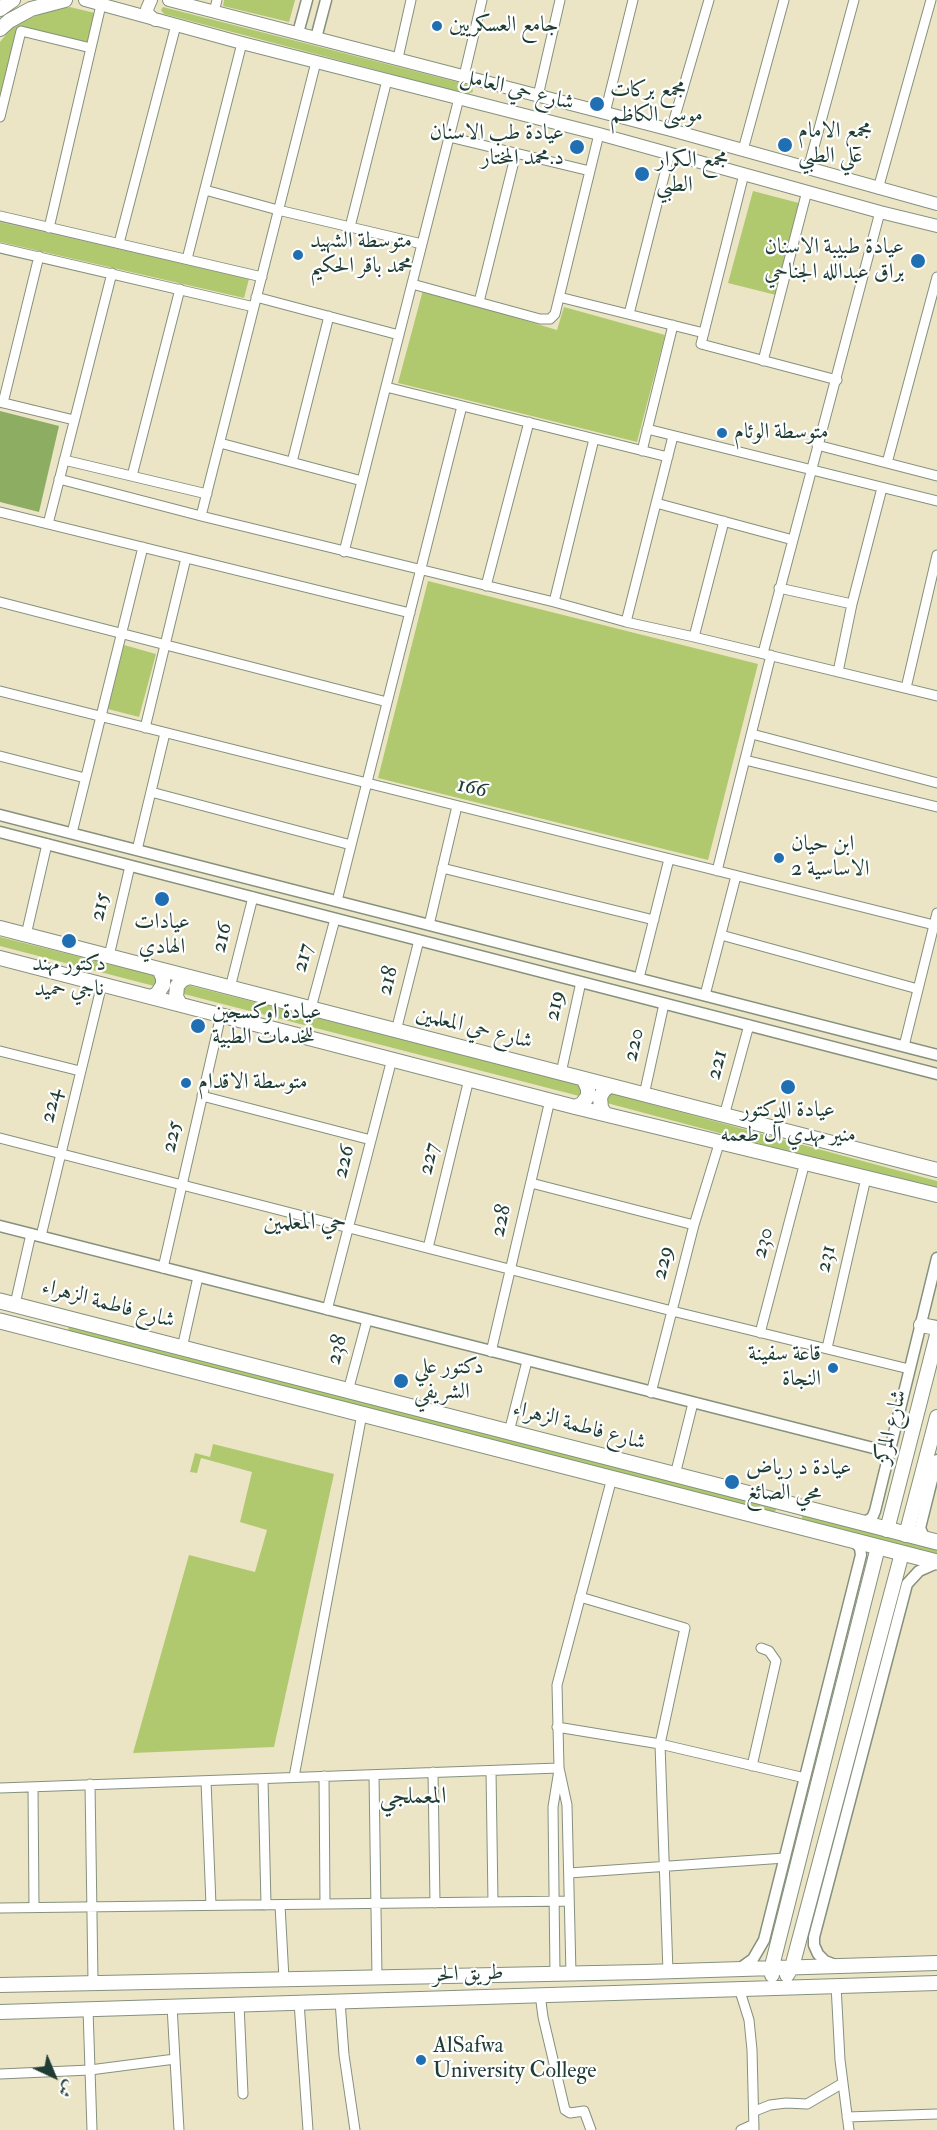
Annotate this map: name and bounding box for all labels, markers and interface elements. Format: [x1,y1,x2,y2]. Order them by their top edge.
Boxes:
place label: جامع العسكريين [449,13,559,39]
marker: جامع العسكريين [430,19,444,33]
street label: شارع حي العامل [458,64,576,118]
place label: مجمع بركات موسى الكاظم [610,78,703,130]
marker: مجمع بركات موسى الكاظم [588,95,606,113]
place label: مجمع الامام علي الطبي [798,119,872,170]
place label: عيادة طب الاسنان د.محمد المختار [430,121,564,172]
marker: مجمع الامام علي الطبي [776,136,794,154]
marker: عيادة طب الاسنان د.محمد المختار [568,138,586,156]
place label: مجمع الكرار الطبي [656,148,728,200]
marker: مجمع الكرار الطبي [633,165,651,183]
place label: متوسطة الشهيد محمد باقر الحكيم [310,229,413,280]
place label: عيادة طبيبة الاسنان براق عبدالله الجناحي [764,235,904,286]
marker: متوسطة الشهيد محمد باقر الحكيم [291,248,305,262]
marker: عيادة طبيبة الاسنان براق عبدالله الجناحي [909,252,927,270]
place label: متوسطة الوئام [734,420,828,446]
marker: متوسطة الوئام [715,426,729,440]
street label: 166 [454,773,490,805]
place label: ابن حيان الاساسية 2 [791,832,869,884]
marker: ابن حيان الاساسية 2 [772,851,786,865]
street label: 215 [85,890,117,924]
marker: عيادات الهادي [153,890,171,908]
place label: عيادات الهادي [134,910,190,962]
street label: 216 [207,920,239,956]
marker: دكتور مهند ناجي حميد [60,932,78,950]
street label: 217 [287,941,321,975]
place label: دكتور مهند ناجي حميد [32,952,106,1004]
street label: 218 [373,964,405,998]
street label: 219 [540,988,572,1024]
place label: عيادة اوكسجين للخدمات الطبية [212,1000,321,1052]
street label: شارع حي المعلمين [413,1002,535,1056]
marker: عيادة اوكسجين للخدمات الطبية [189,1017,207,1035]
street label: 220 [618,1026,652,1064]
street label: 221 [701,1047,735,1083]
place label: متوسطة الاقدام [198,1070,308,1096]
marker: متوسطة الاقدام [179,1076,193,1090]
marker: عيادة الدكتور منير مهدي آل طعمه [779,1078,797,1096]
street label: 224 [35,1086,69,1126]
place label: عيادة الدكتور منير مهدي آل طعمه [720,1098,856,1150]
street label: 225 [157,1118,189,1156]
street label: 227 [413,1140,447,1178]
street label: 226 [328,1143,362,1181]
street label: 228 [485,1202,519,1240]
district label: حي المعلمين [263,1210,347,1238]
street label: 230 [747,1225,781,1261]
street label: 231 [811,1243,843,1275]
street label: 229 [647,1244,681,1282]
street label: شارع فاطمة الزهراء [39,1275,177,1335]
street label: 238 [321,1332,355,1368]
place label: قاعة سفينة النجاة [748,1342,821,1394]
place label: دكتور علي الشريفي [414,1355,484,1406]
marker: قاعة سفينة النجاة [826,1361,840,1375]
marker: دكتور علي الشريفي [392,1372,410,1390]
street label: شارع المركز [870,1387,914,1467]
street label: شارع فاطمة الزهراء [510,1397,648,1457]
place label: عيادة د رياض محي الصائغ [746,1456,851,1508]
marker: عيادة د رياض محي الصائغ [723,1473,741,1491]
district label: المعملجي [379,1784,447,1812]
street label: طريق الحر [432,1961,504,1989]
place label: AlSafwa University College [433,2034,596,2086]
north arrow [24,2046,84,2106]
marker: AlSafwa University College [414,2053,428,2067]
text: ش [54,2076,79,2102]

